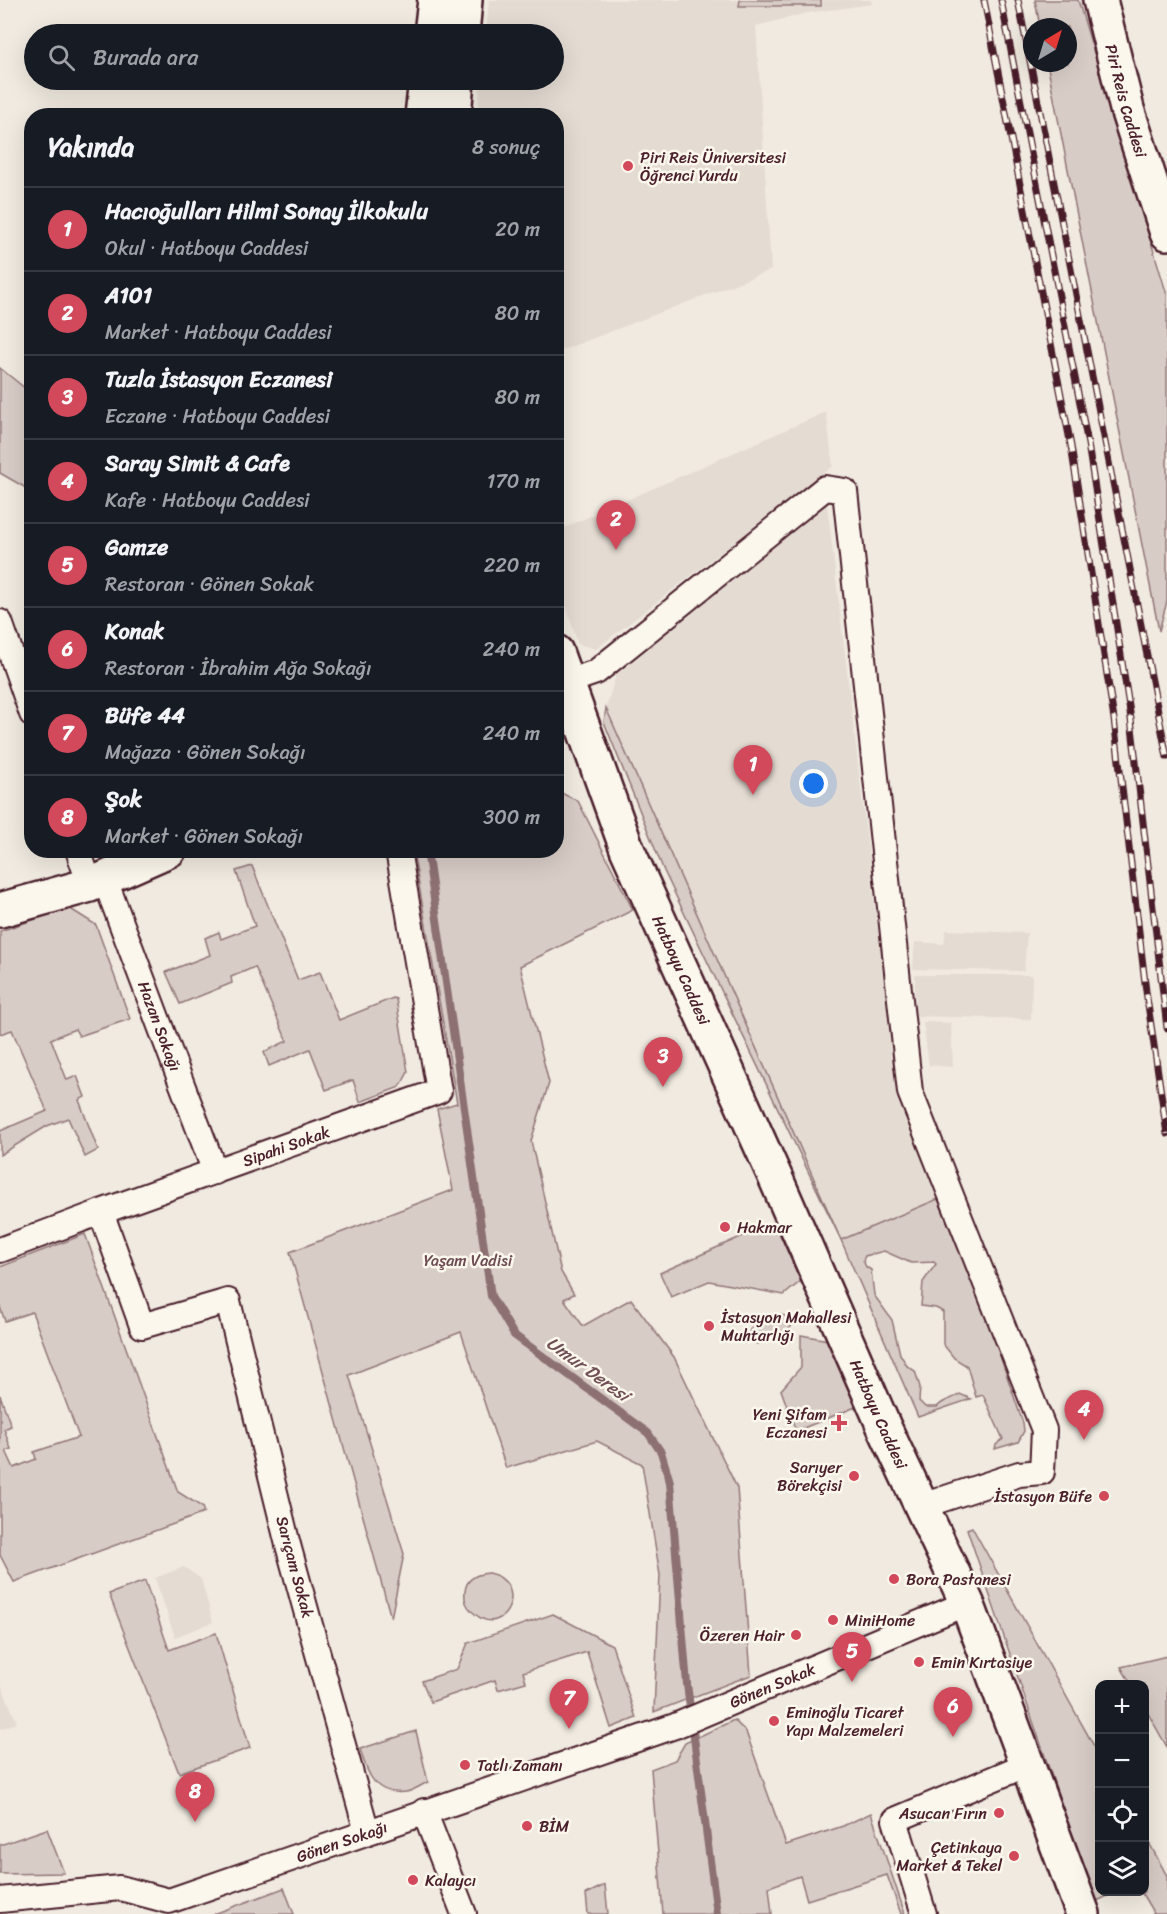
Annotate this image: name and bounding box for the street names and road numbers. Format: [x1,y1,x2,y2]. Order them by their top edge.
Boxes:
street label: Piri Reis Caddesi [1097,41,1156,162]
street label: Hatboyu Caddesi [644,910,719,1030]
street label: Hazan Sokağı [130,976,190,1075]
street label: Sipahi Sokak [238,1117,334,1175]
street label: Hatboyu Caddesi [842,1354,917,1474]
street label: Sarıçam Sokak [267,1513,323,1621]
street label: Gönen Sokak [724,1654,820,1716]
street label: Gönen Sokağı [292,1812,391,1871]

